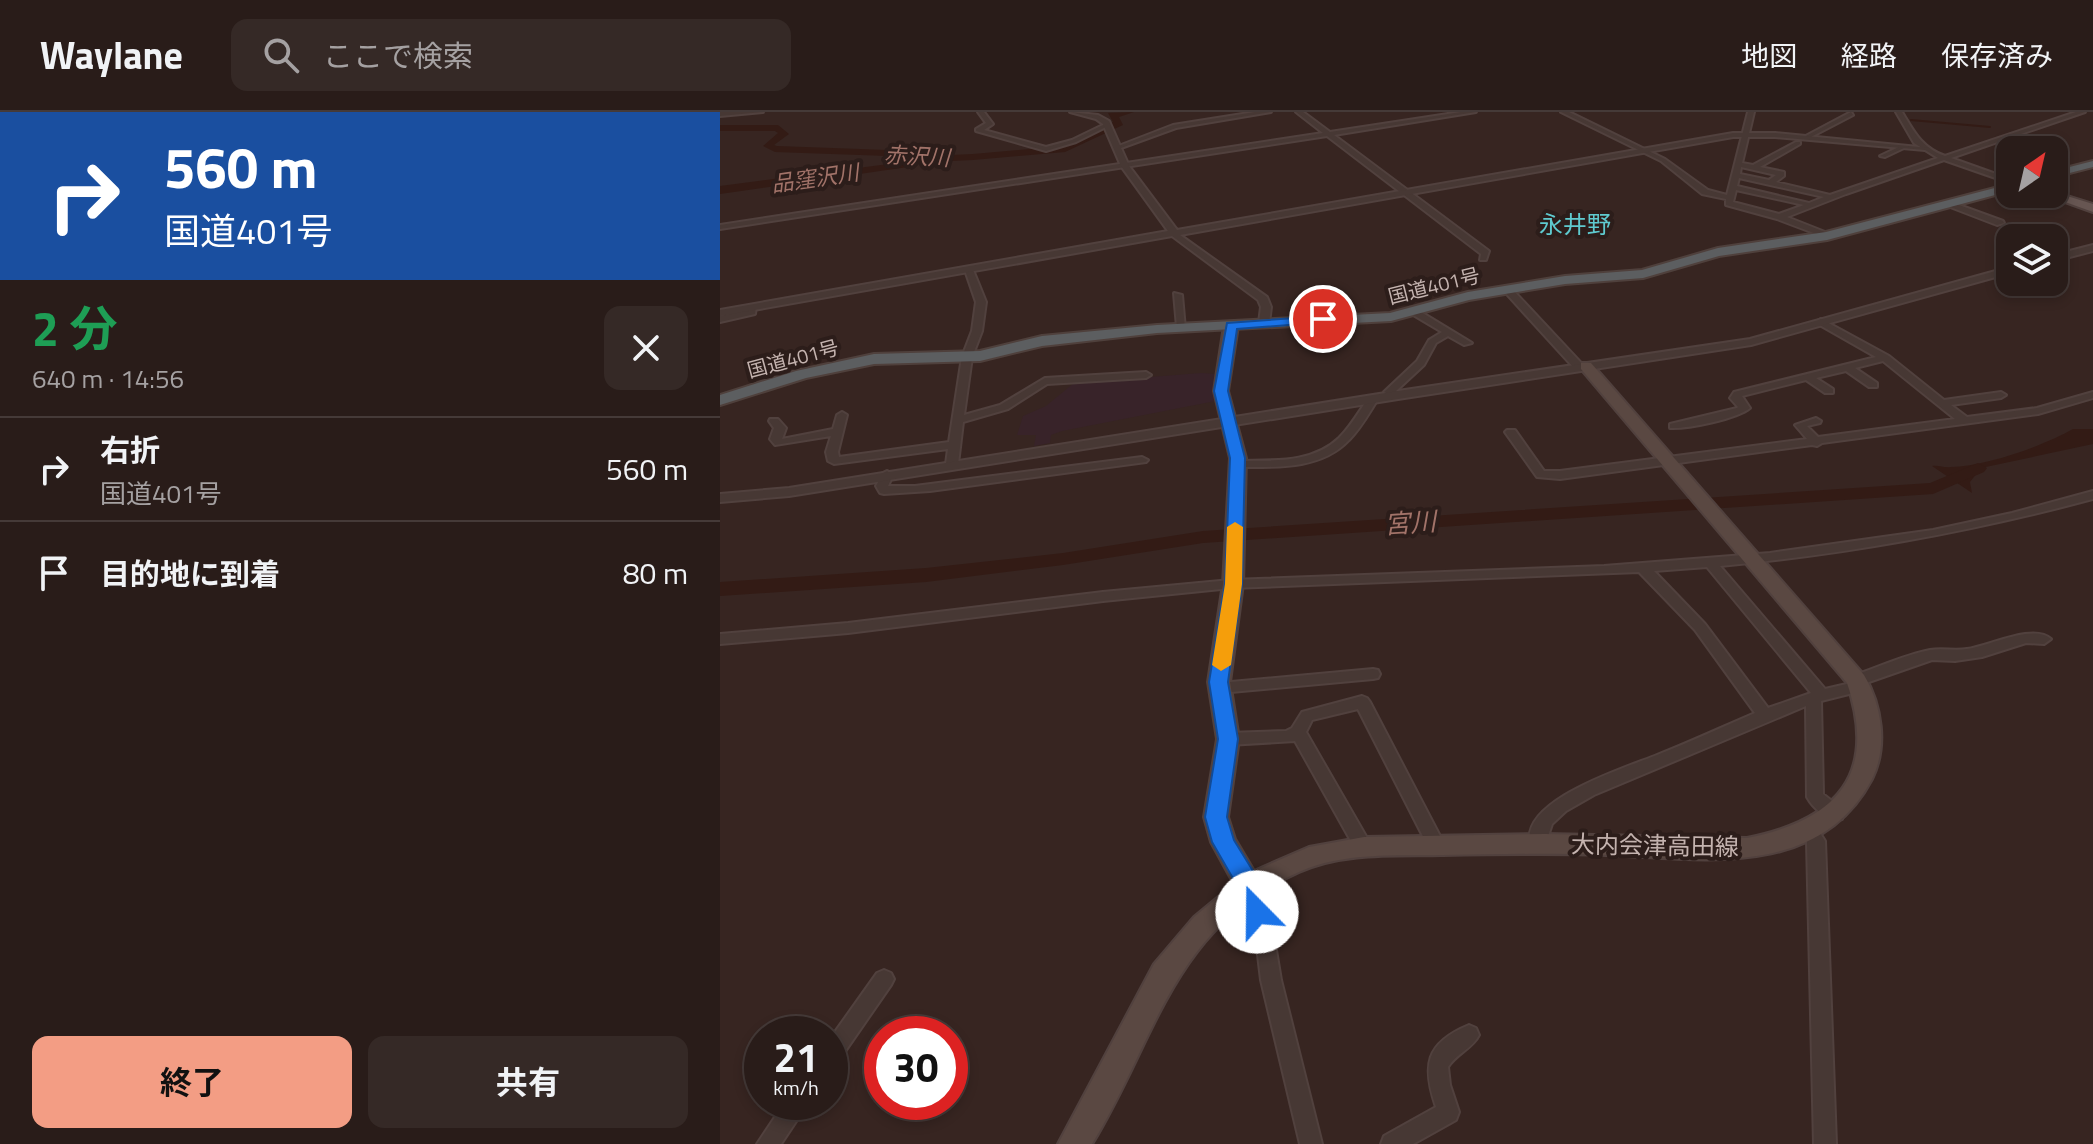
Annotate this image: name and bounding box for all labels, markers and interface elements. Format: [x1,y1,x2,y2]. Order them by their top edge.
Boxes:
search box [231,19,791,91]
text: Waylane [40,26,183,84]
icon: search [259,33,303,77]
text: ここで検索 [323,33,473,79]
text: 地図 [1741,34,1797,77]
text: 経路 [1841,34,1897,77]
text: 保存済み [1941,34,2053,77]
text: 560 m [164,125,317,210]
north arrow [1996,136,2068,208]
map controls [1996,136,2068,296]
water label: 赤沢川 [883,137,953,175]
icon: right [32,144,136,248]
water label: 品窪沢川 [769,155,863,201]
text: 国道401号 [164,203,332,258]
district label: 永井野 [1539,206,1611,242]
button: layers [1996,224,2068,296]
street label: 国道401号 [1385,259,1483,312]
pin [1289,285,1357,353]
text: 2 分 [32,292,117,365]
icon: arrive [1301,297,1345,341]
button: close [604,306,688,390]
street label: 国道401号 [744,331,842,386]
text: 640 m · 14:56 [32,359,184,398]
text: 右折 [100,427,160,473]
text: 560 m [606,446,688,492]
icon: right [32,447,76,491]
text: 国道401号 [100,474,222,513]
water label: 宮川 [1383,501,1440,544]
text: 80 m [623,550,688,596]
icon: arrive [32,551,76,595]
text: 目的地に到着 [100,551,280,597]
street label: 大内会津高田線 [1571,826,1739,864]
position arrow [1215,870,1299,954]
speed limit sign: 30 [864,1016,968,1120]
text: 21 [774,1027,818,1088]
button: 終了 [32,1036,352,1128]
button: 共有 [368,1036,688,1128]
text: km/h [773,1072,819,1103]

